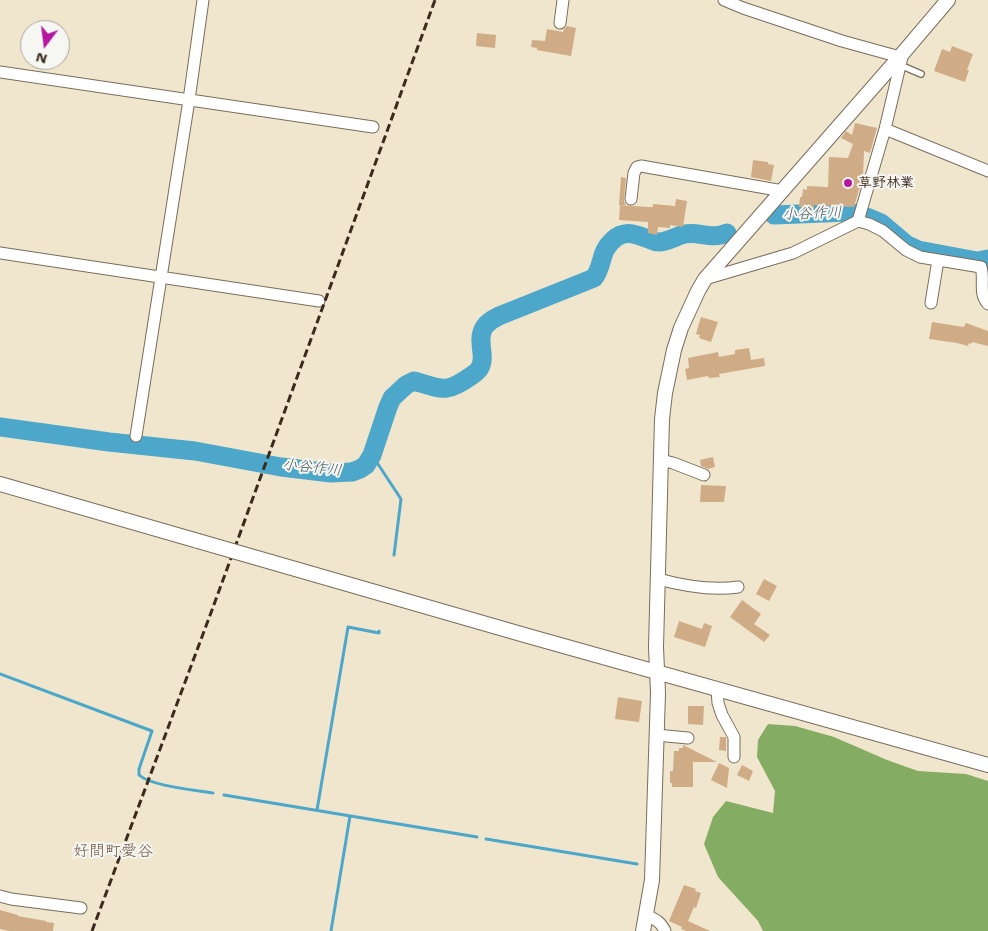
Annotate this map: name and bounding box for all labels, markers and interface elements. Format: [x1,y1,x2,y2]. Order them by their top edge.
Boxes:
north arrow [20,20,70,70]
text: N [34,48,49,69]
place label: 草野林業 [858,175,914,191]
marker: 草野林業 [842,177,854,189]
water label: 小谷作川 [782,204,842,224]
water label: 小谷作川 [281,456,343,480]
district label: 好間町愛谷 [73,842,153,862]

